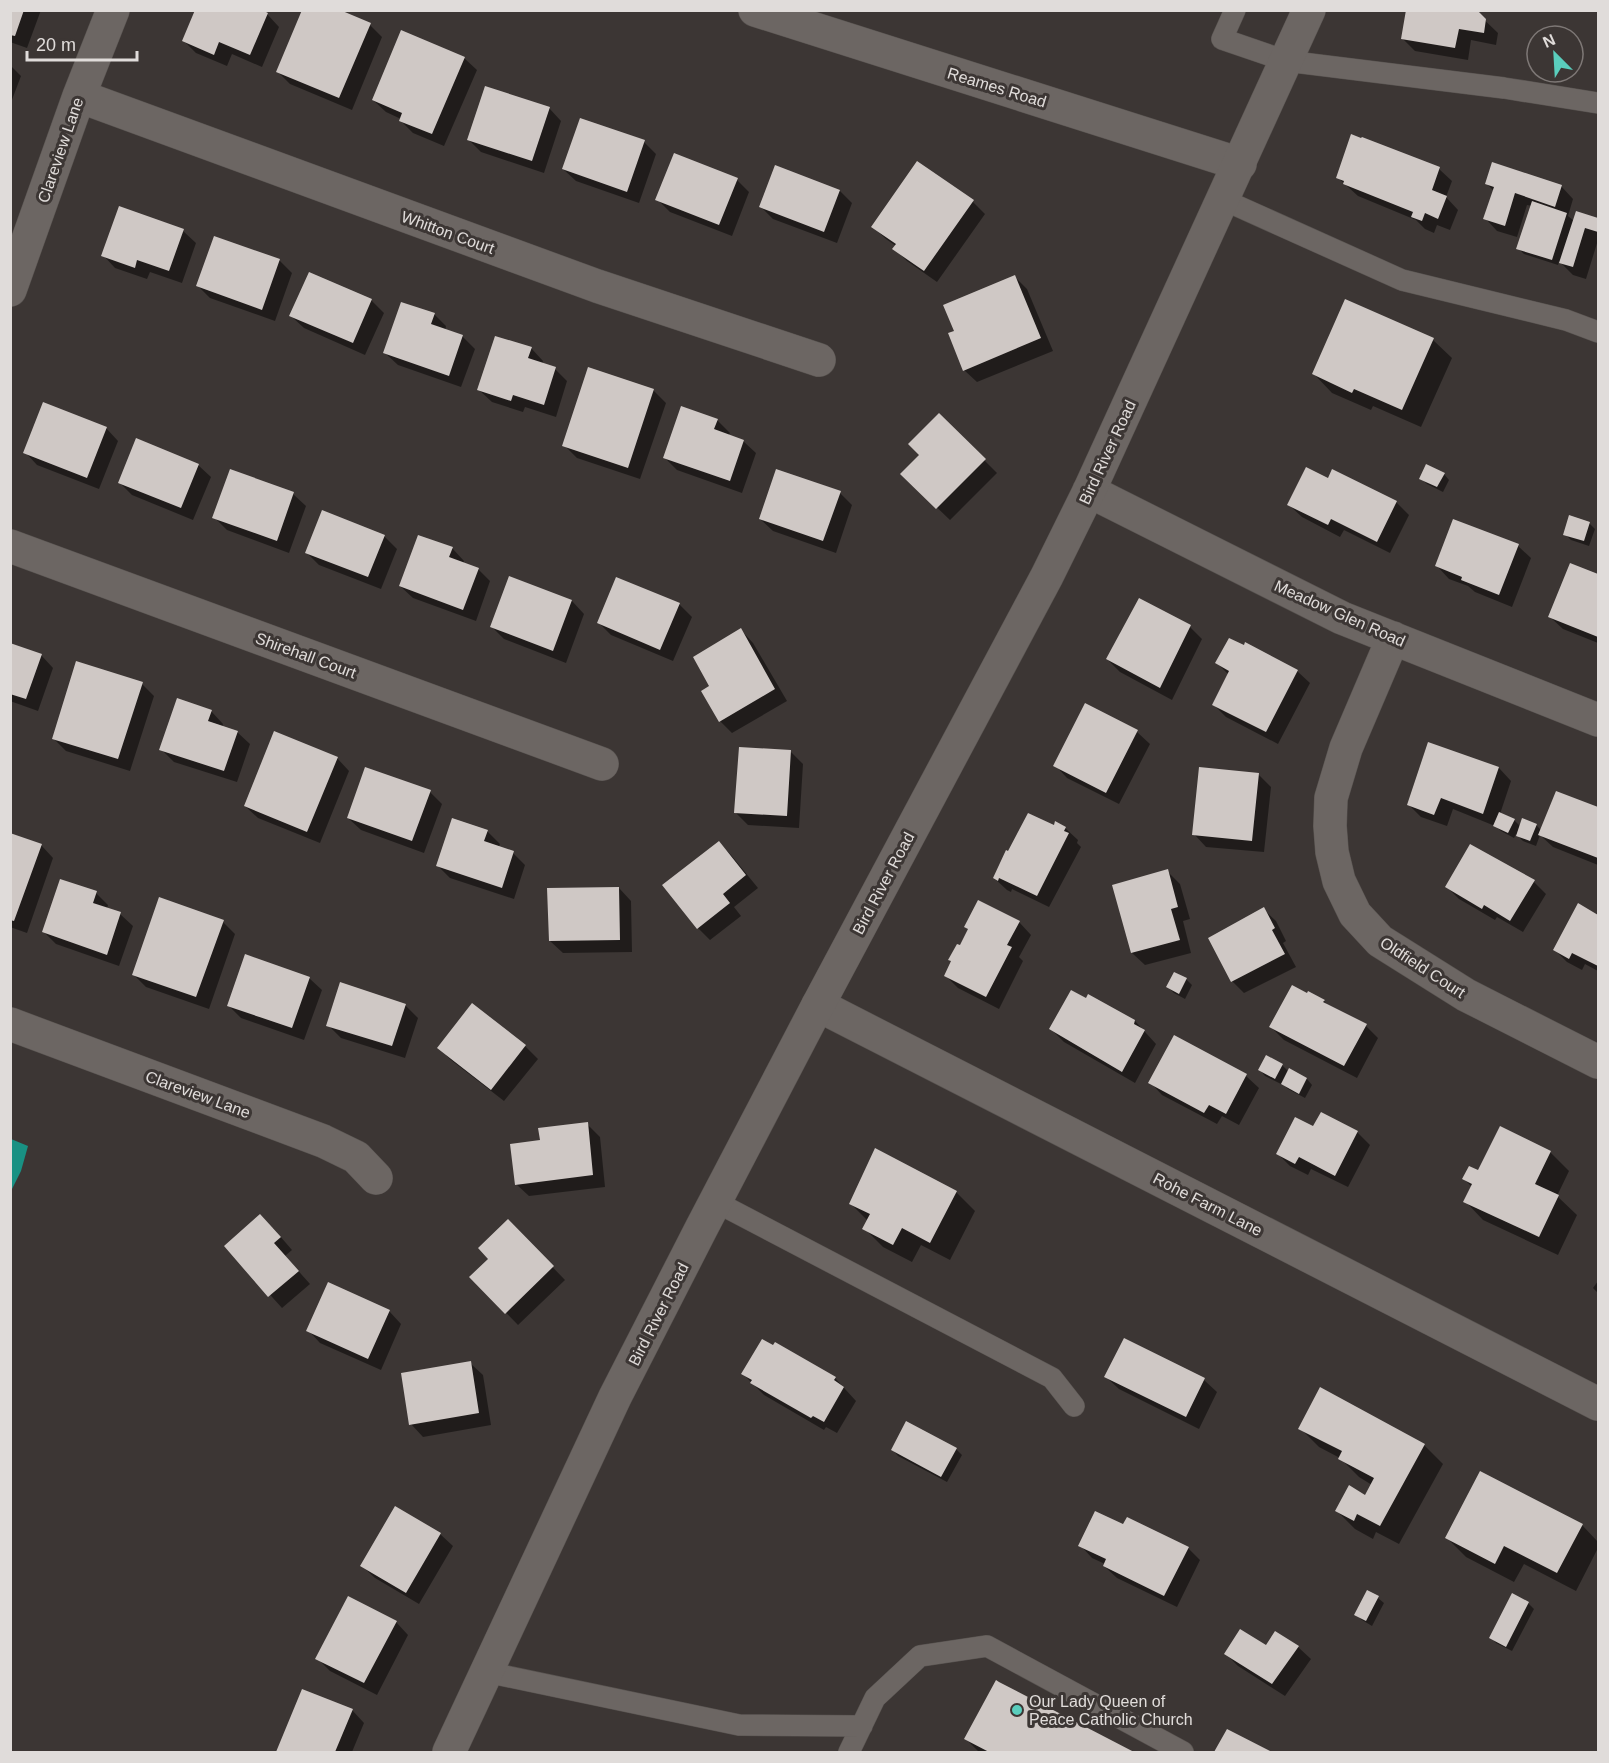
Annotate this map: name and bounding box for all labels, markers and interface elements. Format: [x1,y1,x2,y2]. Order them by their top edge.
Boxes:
scale bar [27,24,136,62]
north arrow [1525,24,1585,84]
text: N [1540,31,1558,51]
text: 20 m [36,35,76,55]
street label: Reames Road [945,64,1048,111]
street label: Clareview Lane [34,95,86,205]
street label: Whitton Court [399,208,497,257]
street label: Bird River Road [1076,397,1139,507]
street label: Meadow Glen Road [1272,577,1408,650]
street label: Shirehall Court [253,629,359,682]
street label: Bird River Road [849,829,917,937]
street label: Oldfield Court [1377,934,1469,1001]
street label: Clareview Lane [143,1068,253,1121]
street label: Rohe Farm Lane [1150,1170,1265,1239]
street label: Bird River Road [625,1260,692,1368]
place label: Our Lady Queen of Peace Catholic Church [1029,1693,1193,1728]
marker: Our Lady Queen of Peace Catholic Church [1010,1703,1024,1717]

